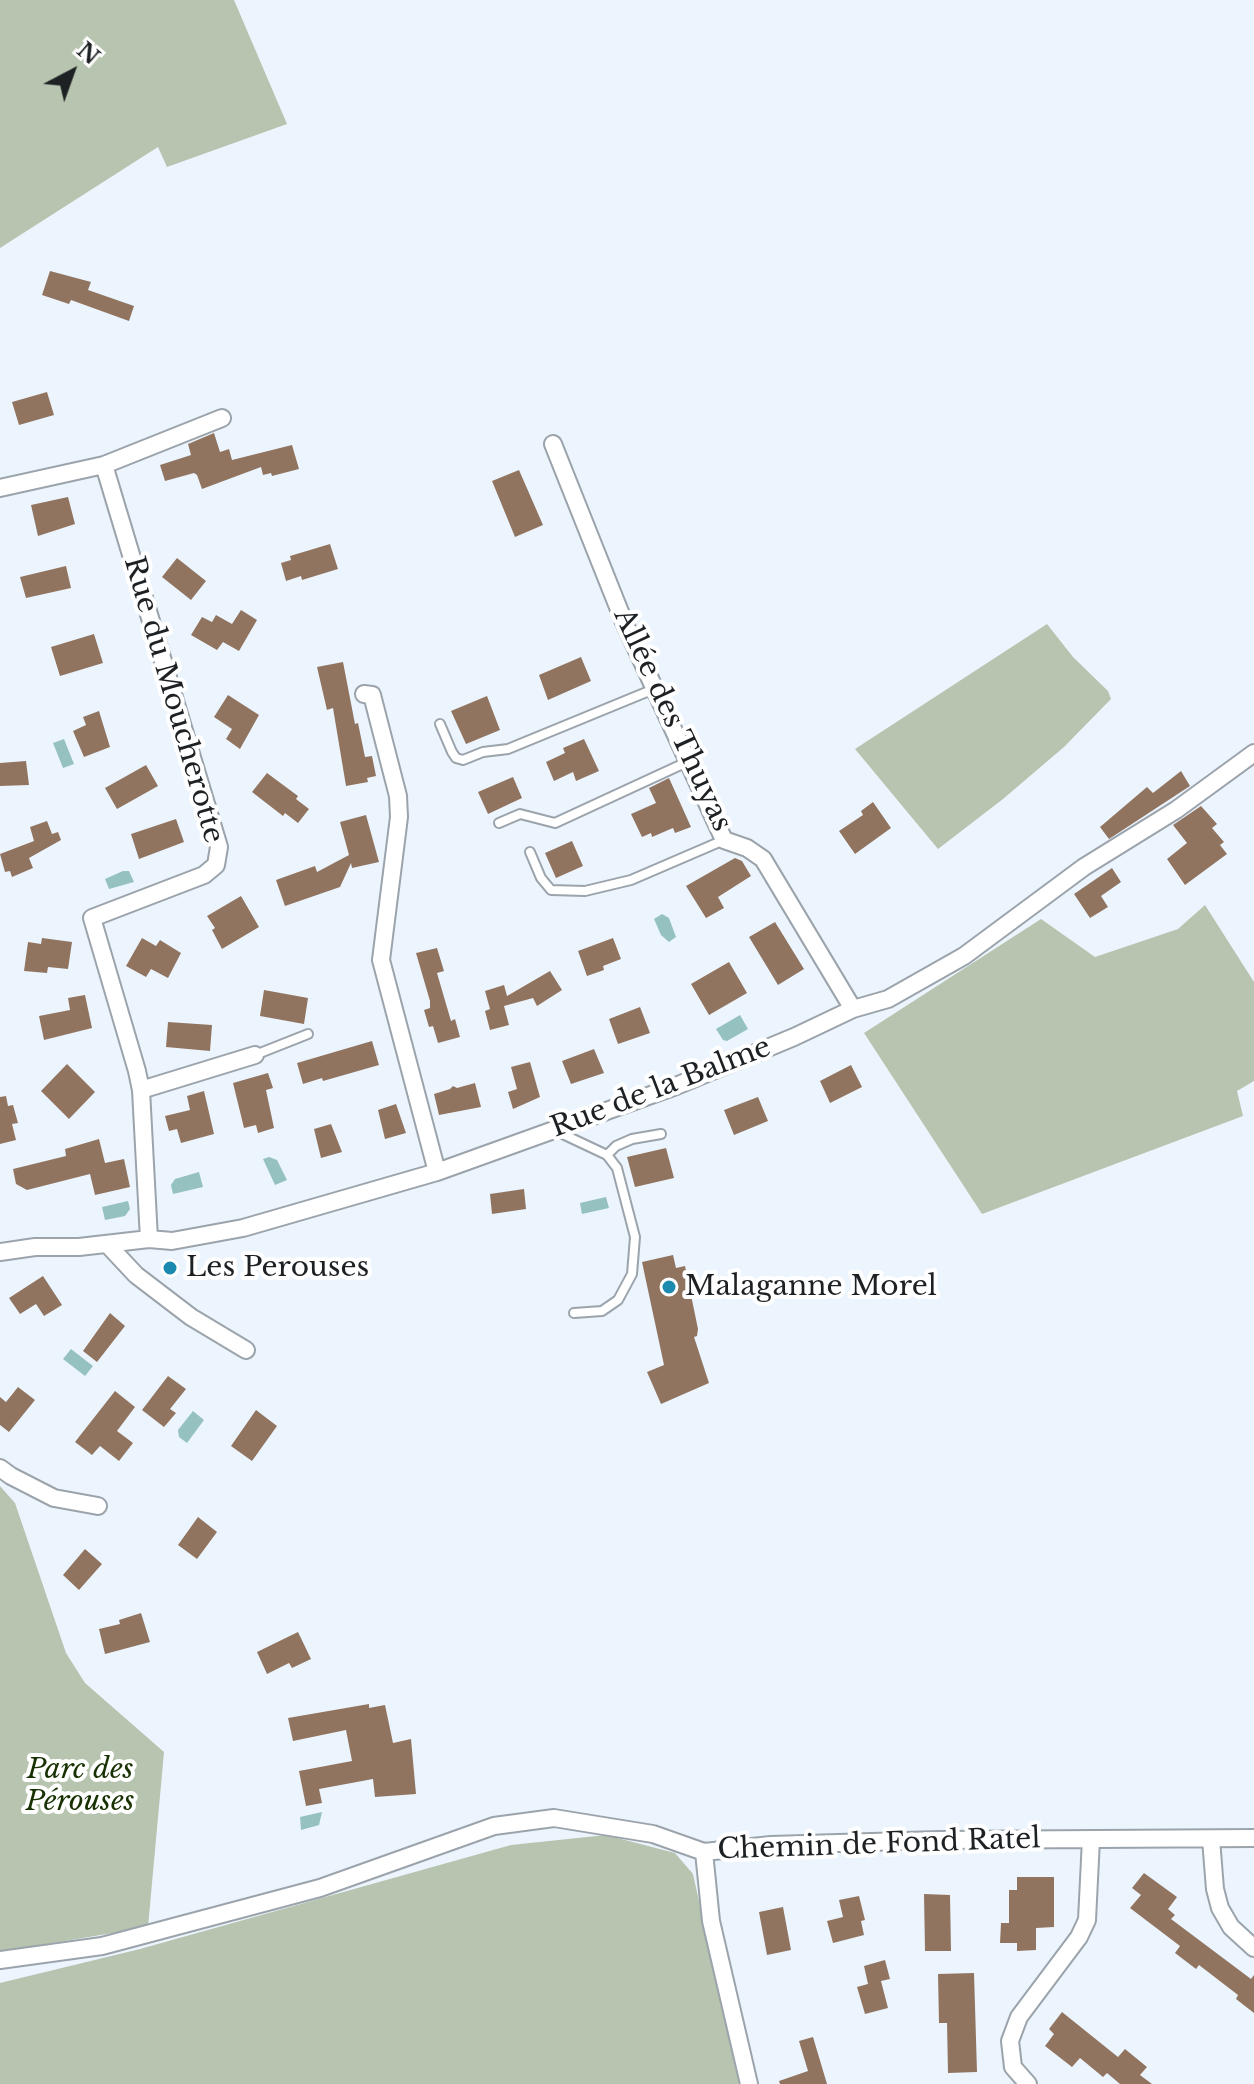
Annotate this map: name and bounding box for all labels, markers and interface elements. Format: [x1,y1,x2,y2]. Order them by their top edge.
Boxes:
north arrow [32,32,112,112]
text: N [71,37,105,70]
street label: Rue du Moucherotte [116,553,230,847]
street label: Allée des Thuyas [606,603,738,837]
street label: Rue de la Balme [546,1031,776,1145]
place label: Les Perouses [186,1251,369,1285]
marker: Les Perouses [161,1259,179,1277]
place label: Malaganne Morel [685,1270,937,1304]
marker: Malaganne Morel [660,1278,678,1296]
park label: Parc des Pérouses [26,1753,134,1819]
street label: Chemin de Fond Ratel [717,1823,1041,1867]

